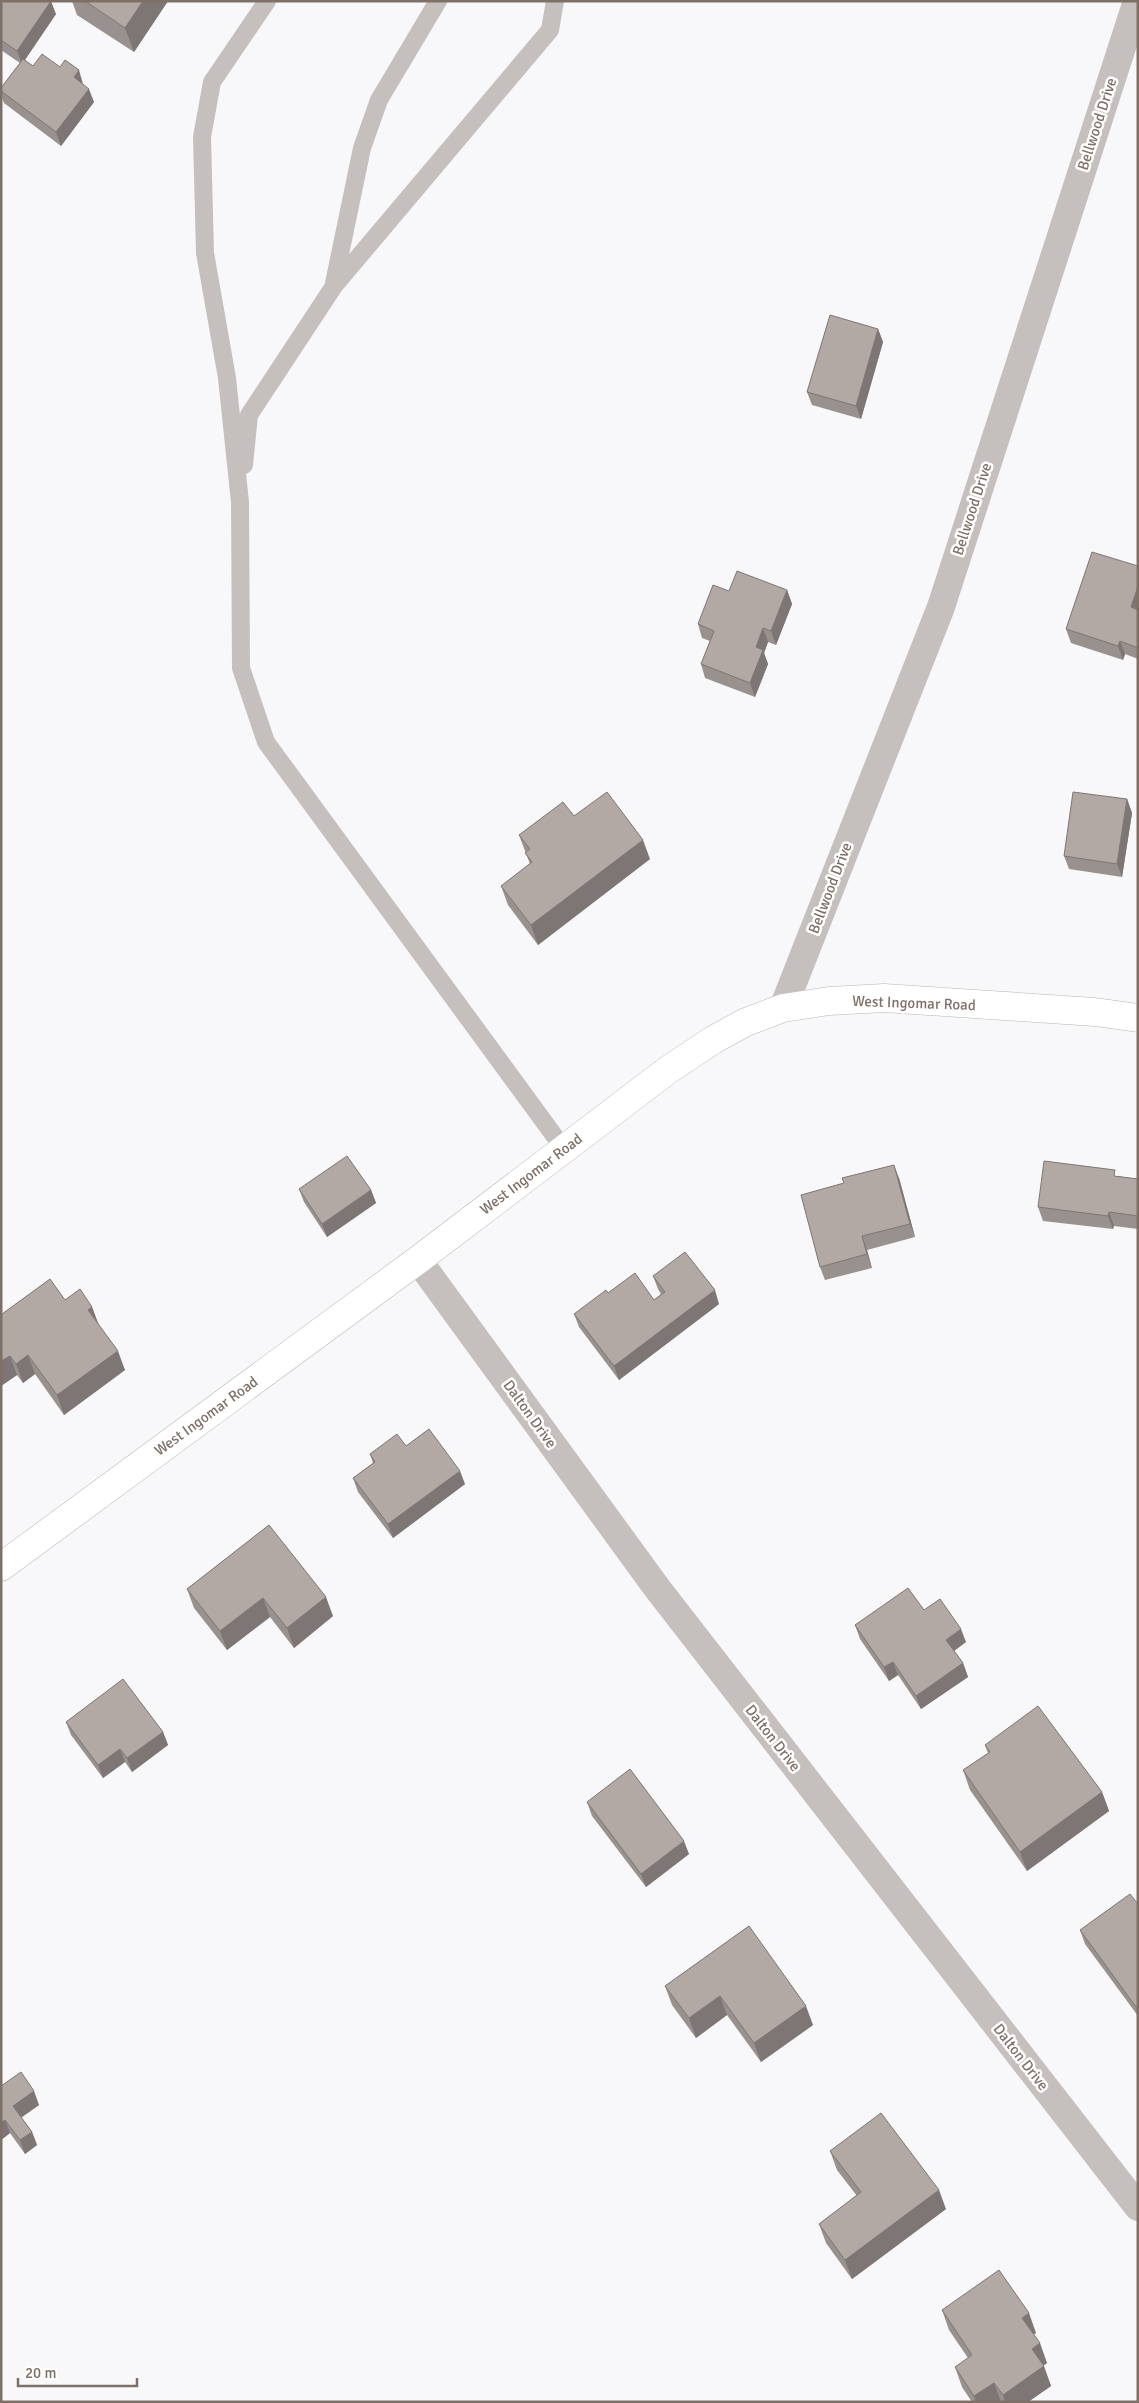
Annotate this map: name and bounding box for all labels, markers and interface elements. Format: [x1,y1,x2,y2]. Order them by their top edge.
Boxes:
street label: Bellwood Drive [1074,75,1120,173]
street label: Bellwood Drive [949,460,995,558]
street label: Bellwood Drive [804,840,856,936]
street label: West Ingomar Road [852,992,976,1014]
street label: West Ingomar Road [476,1130,586,1218]
street label: West Ingomar Road [151,1372,261,1460]
street label: Dalton Drive [499,1377,561,1451]
street label: Dalton Drive [741,1701,805,1775]
street label: Dalton Drive [989,2020,1053,2094]
scale bar [18,2356,136,2388]
text: 20 m [25,2364,56,2382]

